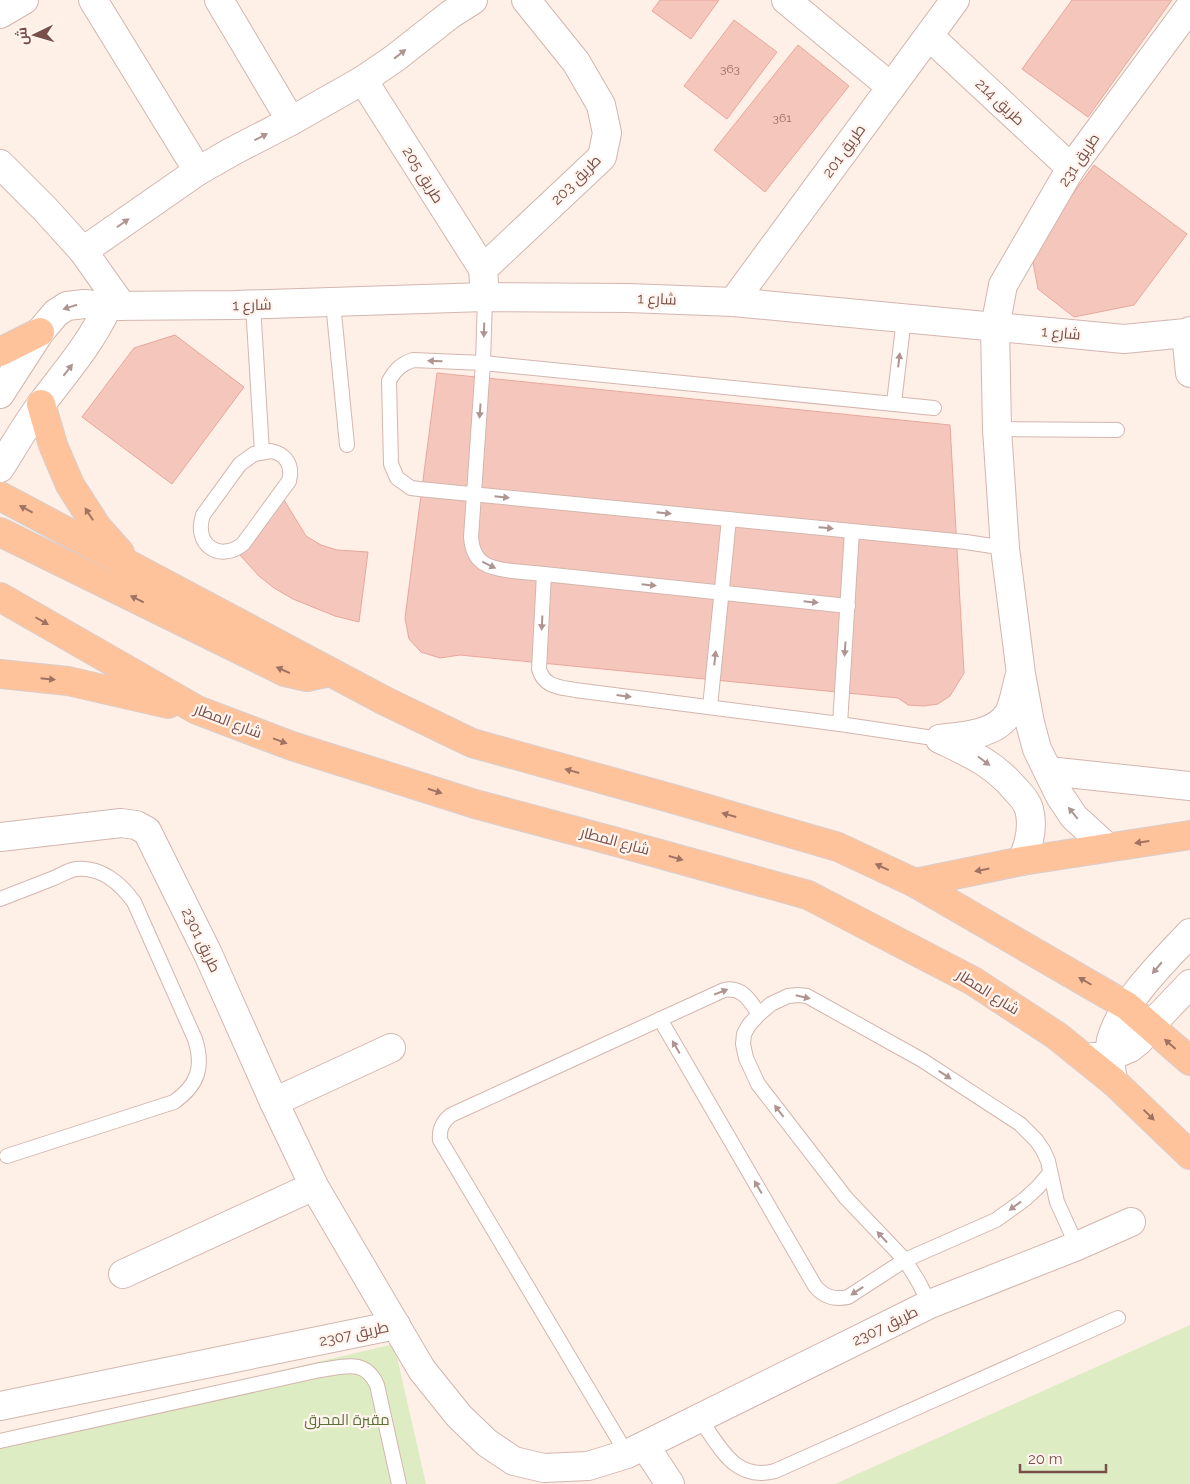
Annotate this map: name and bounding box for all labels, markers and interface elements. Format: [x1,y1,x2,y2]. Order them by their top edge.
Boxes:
north arrow [10,10,60,60]
text: ش [13,26,32,46]
one-way arrow [393,49,407,59]
house number: 363 [720,62,740,76]
street label: طريق 214 [971,75,1028,130]
house number: 361 [773,111,791,125]
street label: طريق 201 [819,121,870,182]
street label: طريق 231 [1055,130,1104,191]
one-way arrow [254,133,268,141]
street label: طريق 205 [398,143,447,207]
street label: طريق 203 [547,151,605,209]
one-way arrow [117,218,130,228]
street label: شارع 1 [637,289,677,311]
street label: شارع 1 [232,296,272,316]
one-way arrow [62,304,77,312]
one-way arrow [480,322,488,338]
street label: شارع 1 [1040,322,1081,346]
one-way arrow [895,352,903,368]
one-way arrow [426,357,442,365]
one-way arrow [62,364,73,377]
one-way arrow [475,404,483,420]
one-way arrow [495,493,511,501]
one-way arrow [19,505,33,513]
one-way arrow [84,508,93,521]
one-way arrow [656,509,672,517]
one-way arrow [818,525,834,533]
one-way arrow [481,561,496,570]
one-way arrow [642,581,658,589]
one-way arrow [130,595,145,603]
one-way arrow [803,598,819,606]
one-way arrow [537,615,545,631]
one-way arrow [36,617,49,626]
one-way arrow [840,642,848,658]
one-way arrow [711,650,719,666]
one-way arrow [276,666,290,674]
one-way arrow [41,675,57,683]
one-way arrow [616,692,632,700]
street label: شارع المطار [190,700,264,744]
one-way arrow [273,737,288,745]
one-way arrow [977,756,991,766]
one-way arrow [565,766,580,774]
one-way arrow [428,788,443,796]
one-way arrow [1067,807,1078,820]
one-way arrow [721,810,736,818]
street label: شارع المطار [577,823,652,861]
one-way arrow [1133,839,1149,847]
one-way arrow [668,855,683,863]
one-way arrow [875,863,889,871]
one-way arrow [973,866,989,874]
street label: طريق 2301 [177,905,224,976]
one-way arrow [1152,961,1163,974]
street label: شارع المطار [951,965,1023,1020]
one-way arrow [1078,977,1091,986]
one-way arrow [714,988,729,996]
one-way arrow [796,993,811,1001]
one-way arrow [1164,1038,1176,1050]
one-way arrow [672,1040,681,1053]
one-way arrow [939,1070,952,1080]
one-way arrow [774,1104,784,1118]
one-way arrow [1143,1109,1155,1121]
one-way arrow [754,1181,763,1194]
one-way arrow [1009,1201,1022,1212]
one-way arrow [876,1231,888,1243]
one-way arrow [851,1287,864,1296]
street label: طريق 2307 [849,1302,921,1351]
street label: طريق 2307 [317,1318,391,1351]
park label: مقبرة المحرق [304,1411,390,1430]
scale bar [1020,1442,1106,1474]
text: 20 m [1028,1450,1063,1468]

